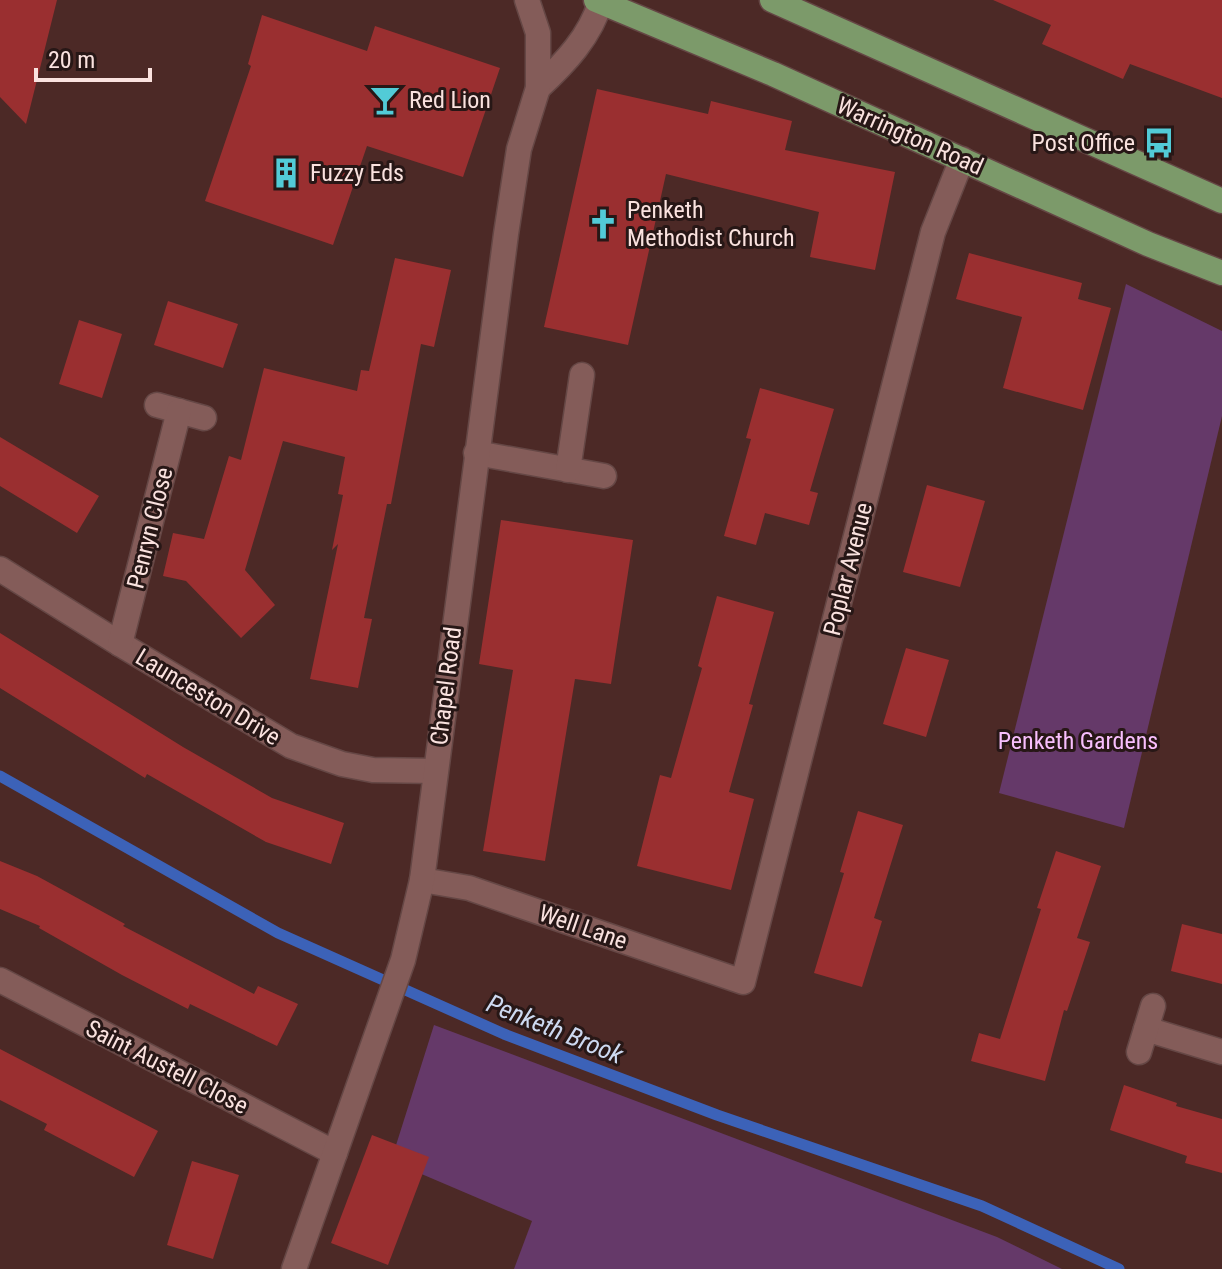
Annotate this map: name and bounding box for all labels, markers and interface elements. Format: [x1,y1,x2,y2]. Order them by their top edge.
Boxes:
scale bar [36,32,150,82]
text: 20 m [48,46,95,74]
bar icon: Red Lion [368,83,402,117]
place label: Red Lion [409,86,491,114]
street label: Warrington Road [832,91,988,181]
bus stop icon: Post Office [1142,126,1176,160]
place label: Post Office [1032,129,1135,157]
building icon: Fuzzy Eds [269,156,303,190]
place label: Fuzzy Eds [310,159,404,187]
place label: Penketh Methodist Church [627,196,795,252]
church icon: Penketh Methodist Church [586,207,620,241]
street label: Penryn Close [121,464,179,592]
street label: Poplar Avenue [818,500,878,638]
street label: Chapel Road [425,625,467,747]
street label: Launceston Drive [131,643,285,751]
park label: Penketh Gardens [998,727,1158,755]
street label: Well Lane [535,899,631,955]
water label: Penketh Brook [483,988,628,1070]
street label: Saint Austell Close [81,1014,253,1120]

